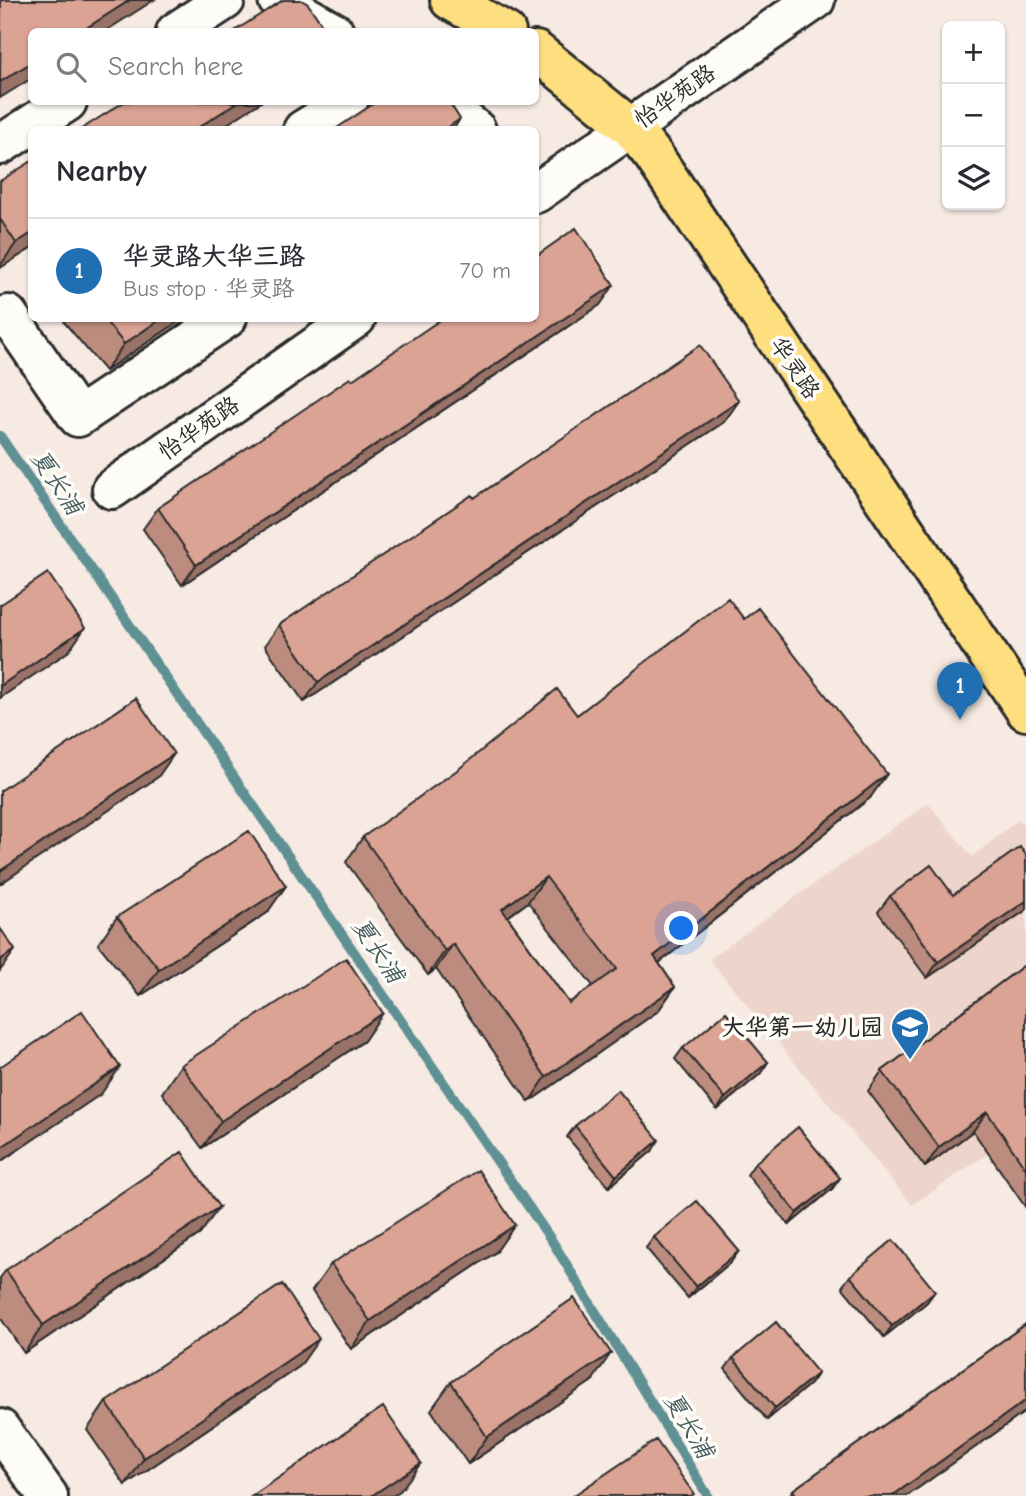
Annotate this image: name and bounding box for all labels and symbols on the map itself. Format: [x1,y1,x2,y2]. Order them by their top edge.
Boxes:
street label: 怡华苑路 [630,59,720,133]
street label: 华灵路 [765,332,825,404]
street label: 怡华苑路 [154,391,244,465]
water label: 夏长浦 [25,444,90,522]
pin: 1 [937,662,983,720]
your location [664,911,698,945]
water label: 夏长浦 [346,912,411,990]
school or university icon: 大华第一幼儿园 [889,1006,931,1061]
place label: 大华第一幼儿园 [722,1014,883,1041]
water label: 夏长浦 [658,1387,721,1466]

